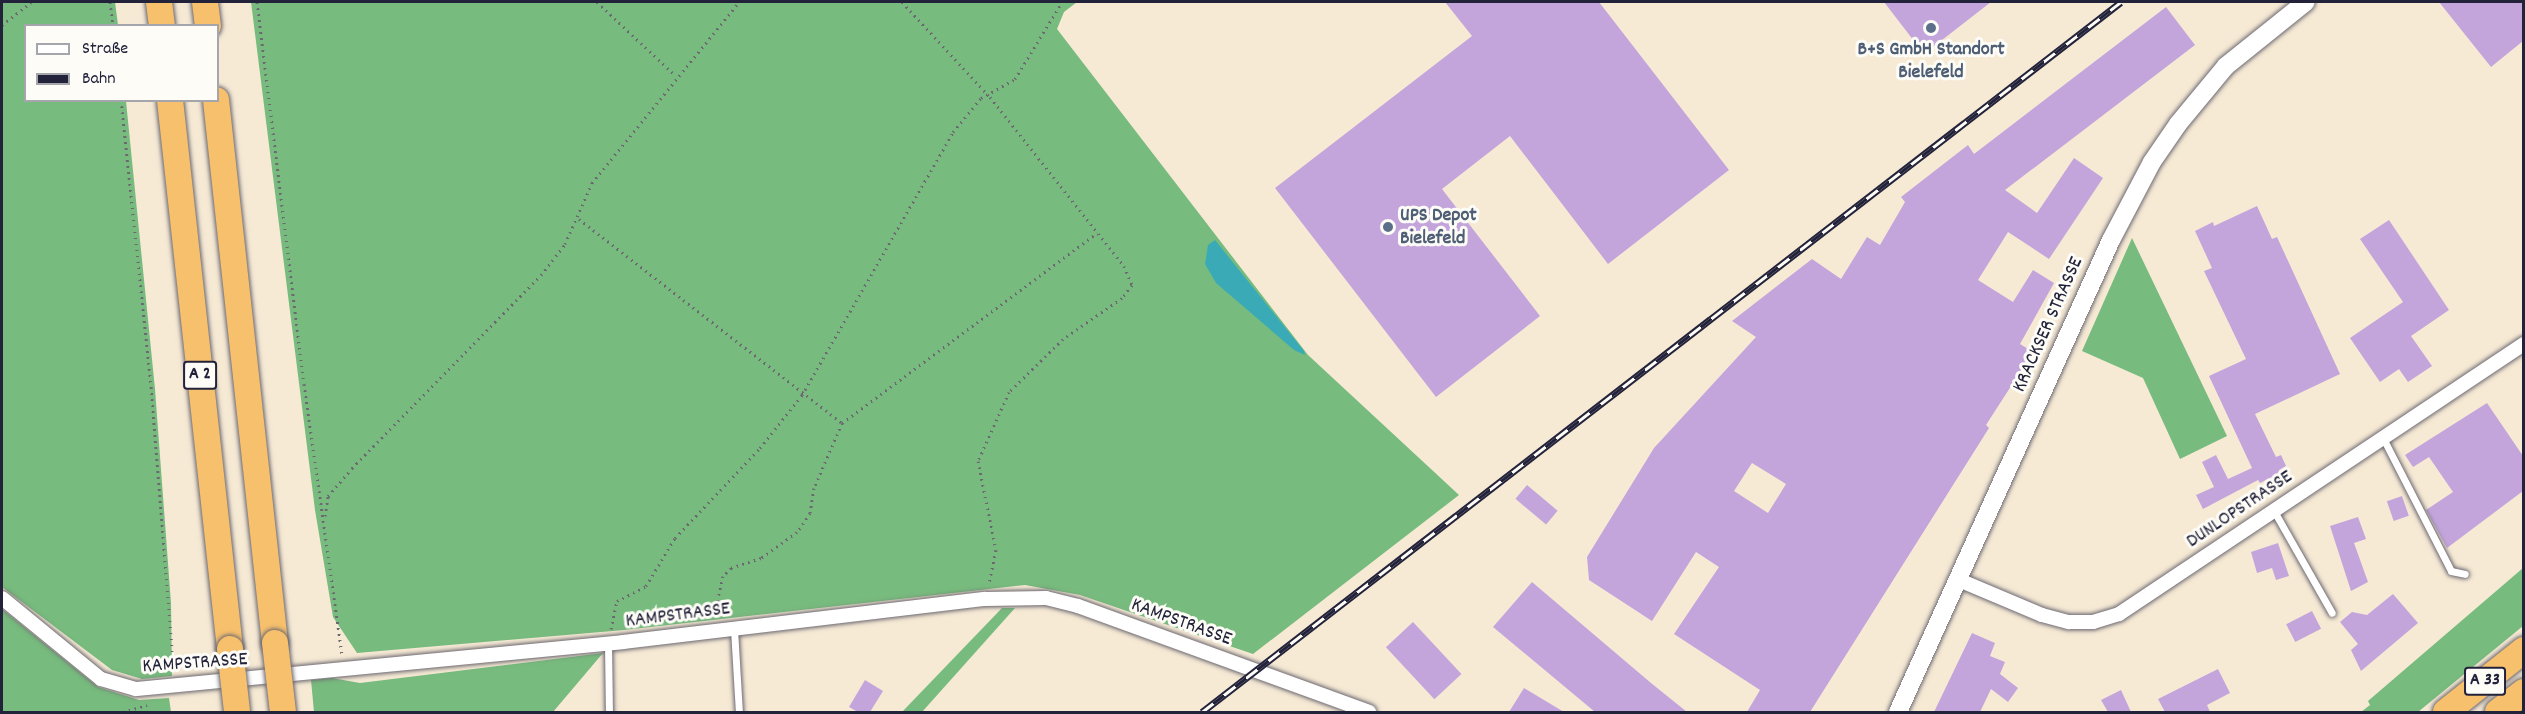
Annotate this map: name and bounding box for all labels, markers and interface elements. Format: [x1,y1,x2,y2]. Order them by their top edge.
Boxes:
marker: B+S GmbH Standort Bielefeld [1924,21,1938,35]
legend [24,24,219,102]
text: Straße [82,37,128,62]
place label: B+S GmbH Standort Bielefeld [1857,38,2005,85]
text: Bahn [82,67,116,92]
place label: UPS Depot Bielefeld [1400,204,1477,251]
marker: UPS Depot Bielefeld [1381,220,1395,234]
street label: KRACKSER STRASSE [2008,254,2090,396]
road number: A 2 [182,360,218,390]
street label: DUNLOPSTRASSE [2182,466,2298,554]
street label: KAMPSTRASSE [1127,594,1235,652]
street label: KAMPSTRASSE [624,598,732,634]
street label: KAMPSTRASSE [142,648,248,680]
road number: A 33 [2464,666,2506,696]

